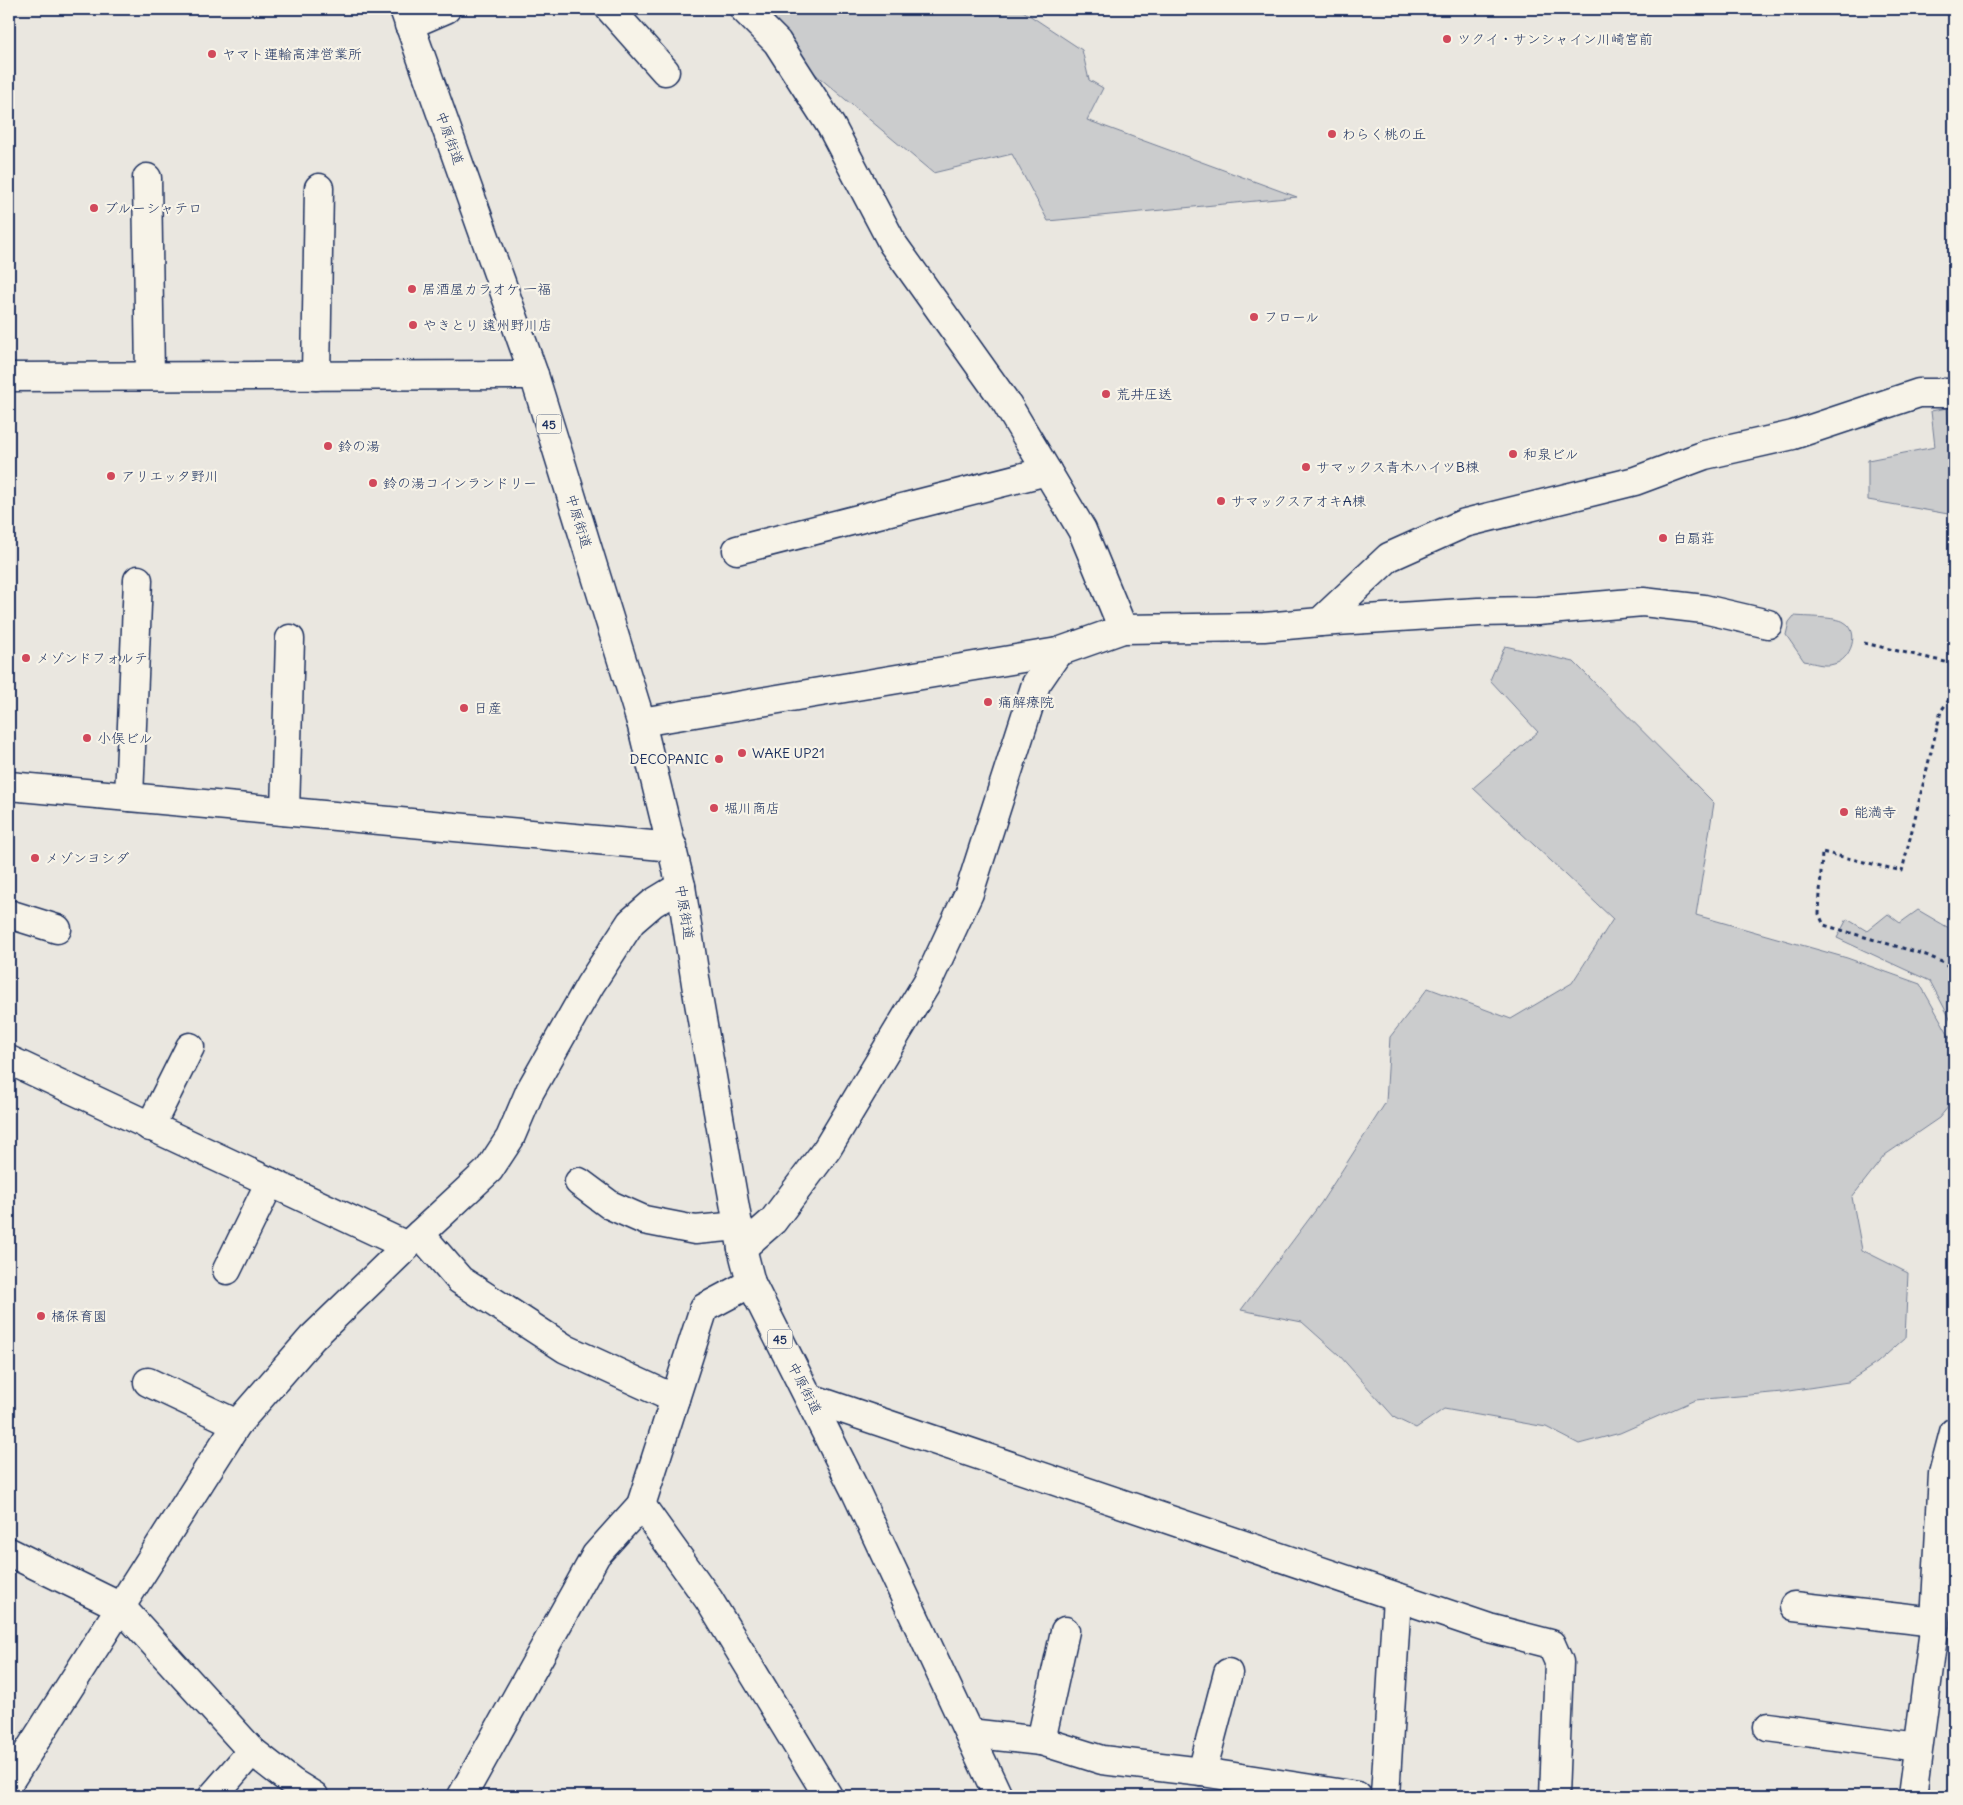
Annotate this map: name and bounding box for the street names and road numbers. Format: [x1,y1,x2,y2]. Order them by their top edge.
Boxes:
street label: 中原街道 [432,109,468,167]
road number: 45 [536,414,562,434]
street label: 中原街道 [562,492,596,550]
street label: 中原街道 [672,883,698,941]
road number: 45 [768,1330,792,1348]
street label: 中原街道 [784,1359,826,1417]

